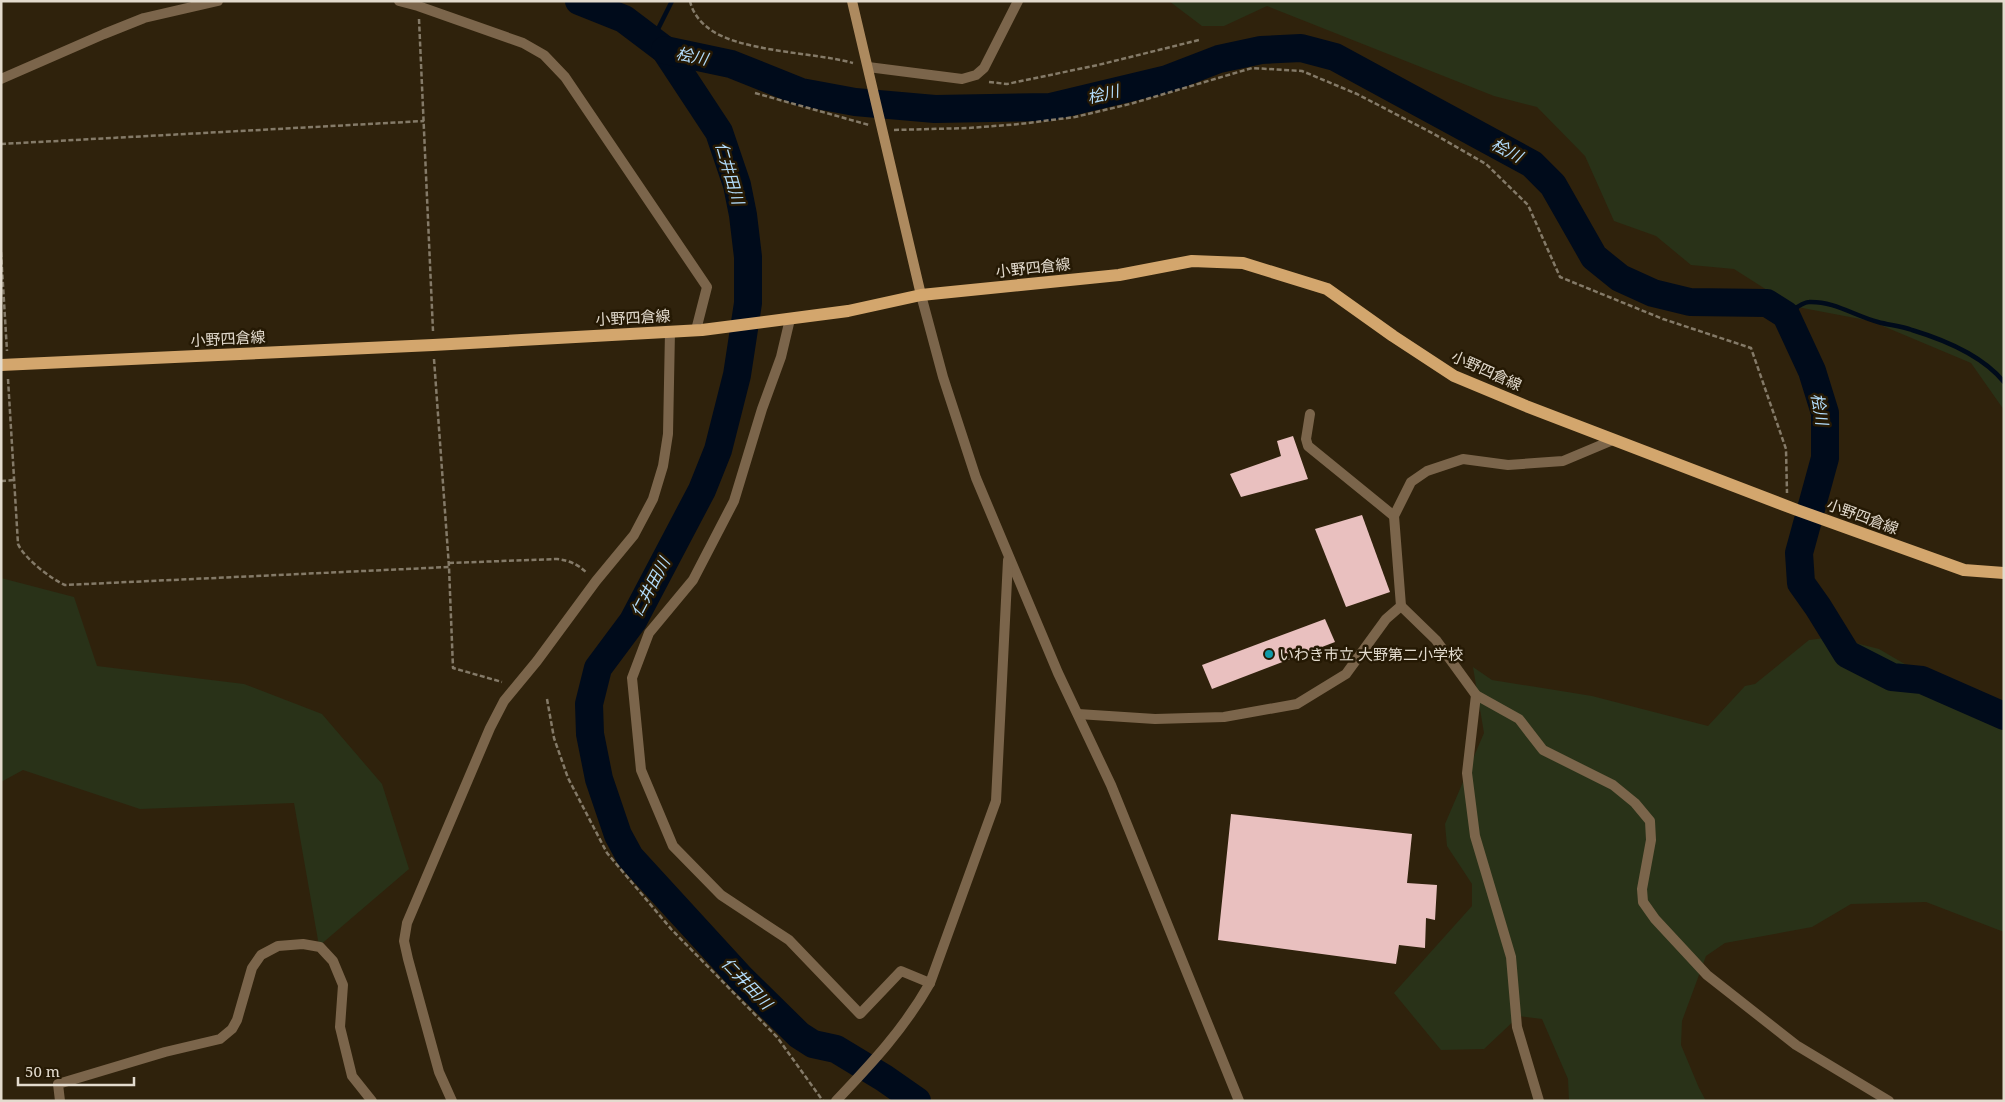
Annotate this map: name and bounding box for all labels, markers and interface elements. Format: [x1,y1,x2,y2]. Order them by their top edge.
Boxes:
water label: 桧川 [674,42,712,71]
water label: 桧川 [1085,79,1123,108]
water label: 桧川 [1488,133,1528,168]
water label: 仁井田川 [711,139,750,209]
street label: 小野四倉線 [995,253,1071,281]
street label: 小野四倉線 [595,305,671,329]
street label: 小野四倉線 [190,326,266,350]
street label: 小野四倉線 [1449,346,1525,394]
water label: 桧川 [1806,391,1834,429]
street label: 小野四倉線 [1824,494,1902,538]
water label: 仁井田川 [625,552,676,620]
place label: いわき市立 大野第二小学校 [1279,644,1463,664]
marker: いわき市立 大野第二小学校 [1263,648,1275,660]
water label: 仁井田川 [717,952,779,1015]
scale bar [18,1054,134,1086]
text: 50 m [25,1061,60,1081]

